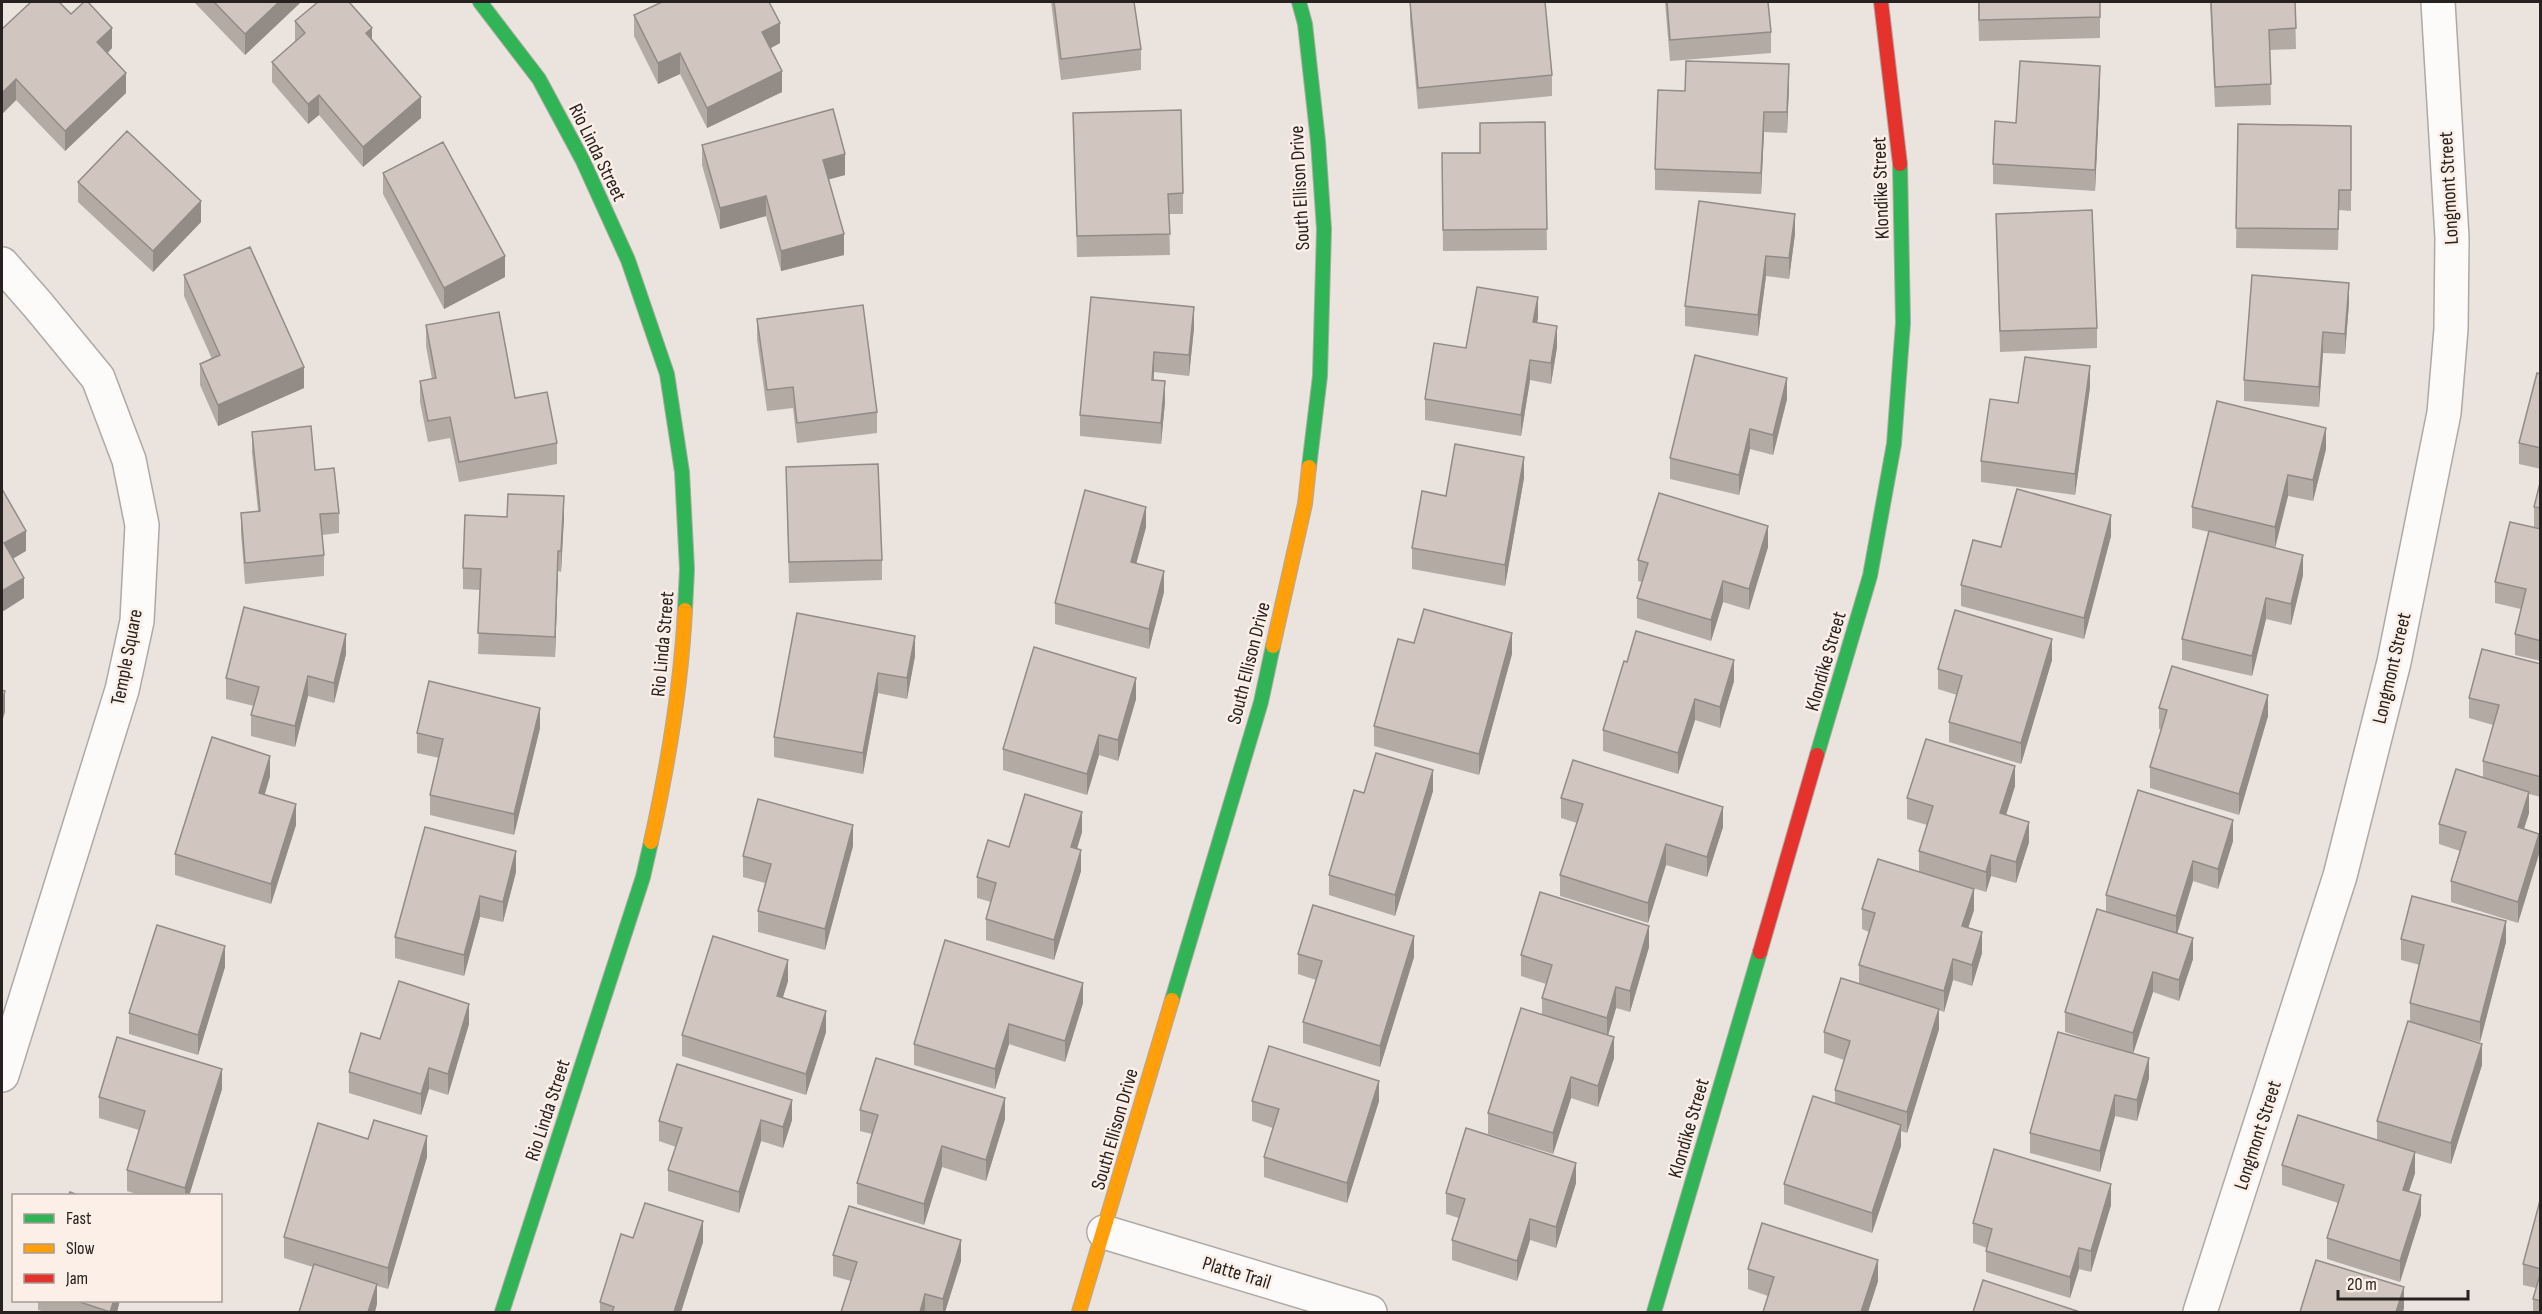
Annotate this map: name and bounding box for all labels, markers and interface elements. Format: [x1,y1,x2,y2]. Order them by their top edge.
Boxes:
street label: Rio Linda Street [563,100,631,205]
street label: South Ellison Drive [1285,125,1315,251]
street label: Longmont Street [2434,131,2464,245]
street label: Klondike Street [1867,136,1895,240]
street label: Rio Linda Street [646,590,680,698]
street label: South Ellison Drive [1222,600,1276,727]
street label: Temple Square [106,607,148,707]
street label: Klondike Street [1800,609,1852,714]
street label: Longmont Street [2368,610,2416,726]
street label: Rio Linda Street [520,1056,576,1164]
street label: South Ellison Drive [1086,1066,1144,1193]
street label: Klondike Street [1663,1076,1715,1181]
street label: Longmont Street [2229,1078,2287,1193]
legend [12,1194,222,1302]
text: Fast [66,1208,92,1229]
text: Slow [66,1238,95,1259]
street label: Platte Trail [1200,1251,1274,1295]
scale bar [2338,1263,2468,1301]
text: Jam [65,1268,88,1289]
text: 20 m [2347,1274,2377,1295]

